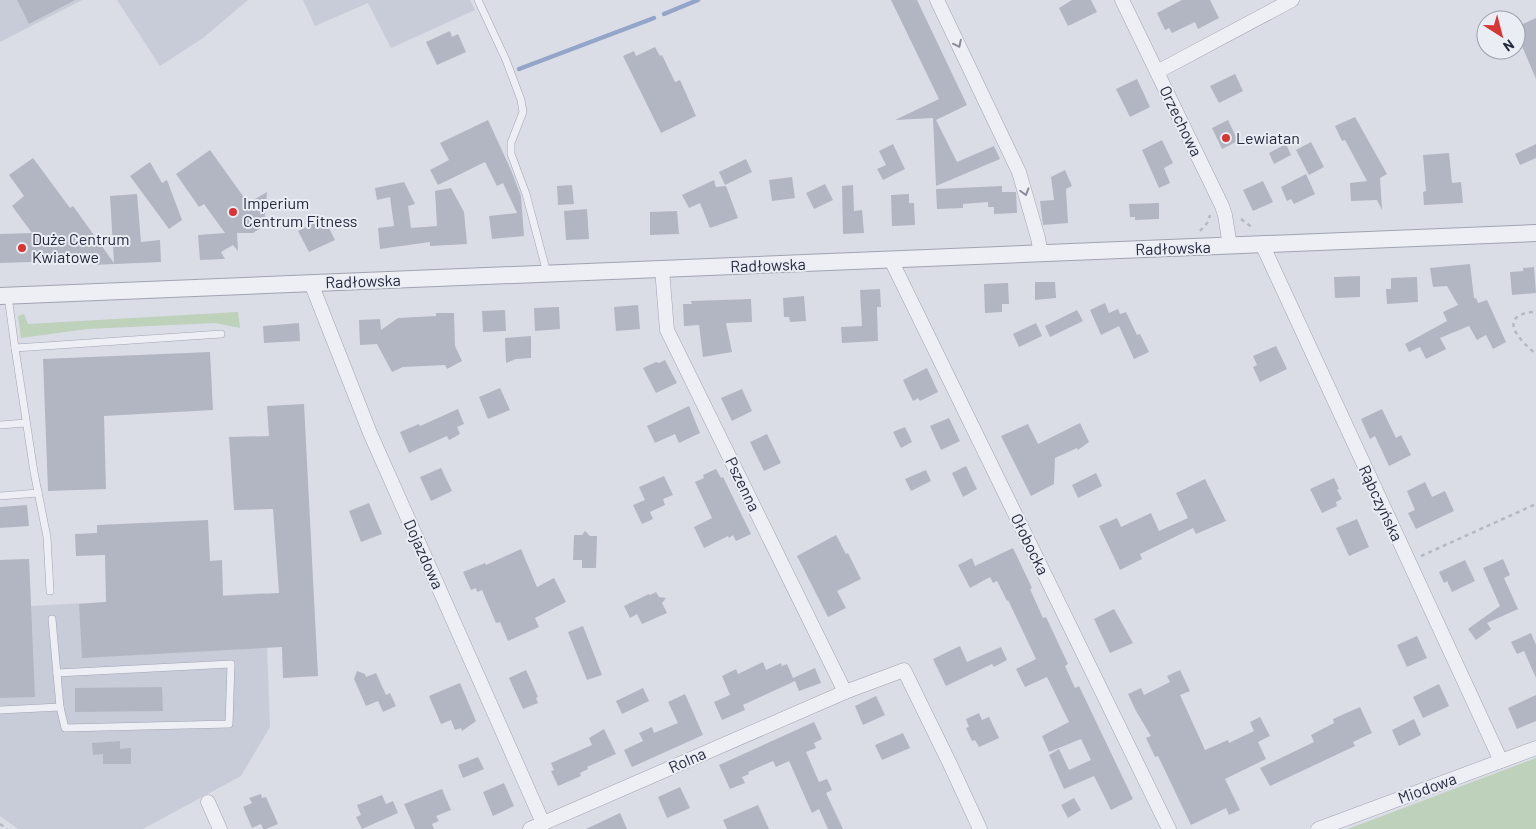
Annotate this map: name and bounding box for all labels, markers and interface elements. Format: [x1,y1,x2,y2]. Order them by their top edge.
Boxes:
north arrow [1476,10,1526,60]
text: N [1500,36,1518,56]
one-way arrow [952,39,963,48]
street label: Orzechowa [1156,82,1207,159]
place label: Lewiatan [1236,128,1300,147]
marker: Lewiatan [1220,132,1232,144]
one-way arrow [1020,187,1030,195]
place label: Imperium Centrum Fitness [243,193,358,230]
marker: Imperium Centrum Fitness [227,206,239,218]
place label: Duże Centrum Kwiatowe [32,229,129,266]
street label: Radłowska [1135,237,1211,258]
marker: Duże Centrum Kwiatowe [16,242,28,254]
street label: Radłowska [730,254,806,275]
street label: Radłowska [325,270,401,291]
street label: Pszenna [722,453,765,514]
street label: Rąbczyńska [1356,462,1407,544]
street label: Ołobocka [1007,510,1053,578]
street label: Dojazdowa [401,516,448,592]
street label: Rolna [665,743,708,776]
street label: Miodowa [1395,768,1459,807]

